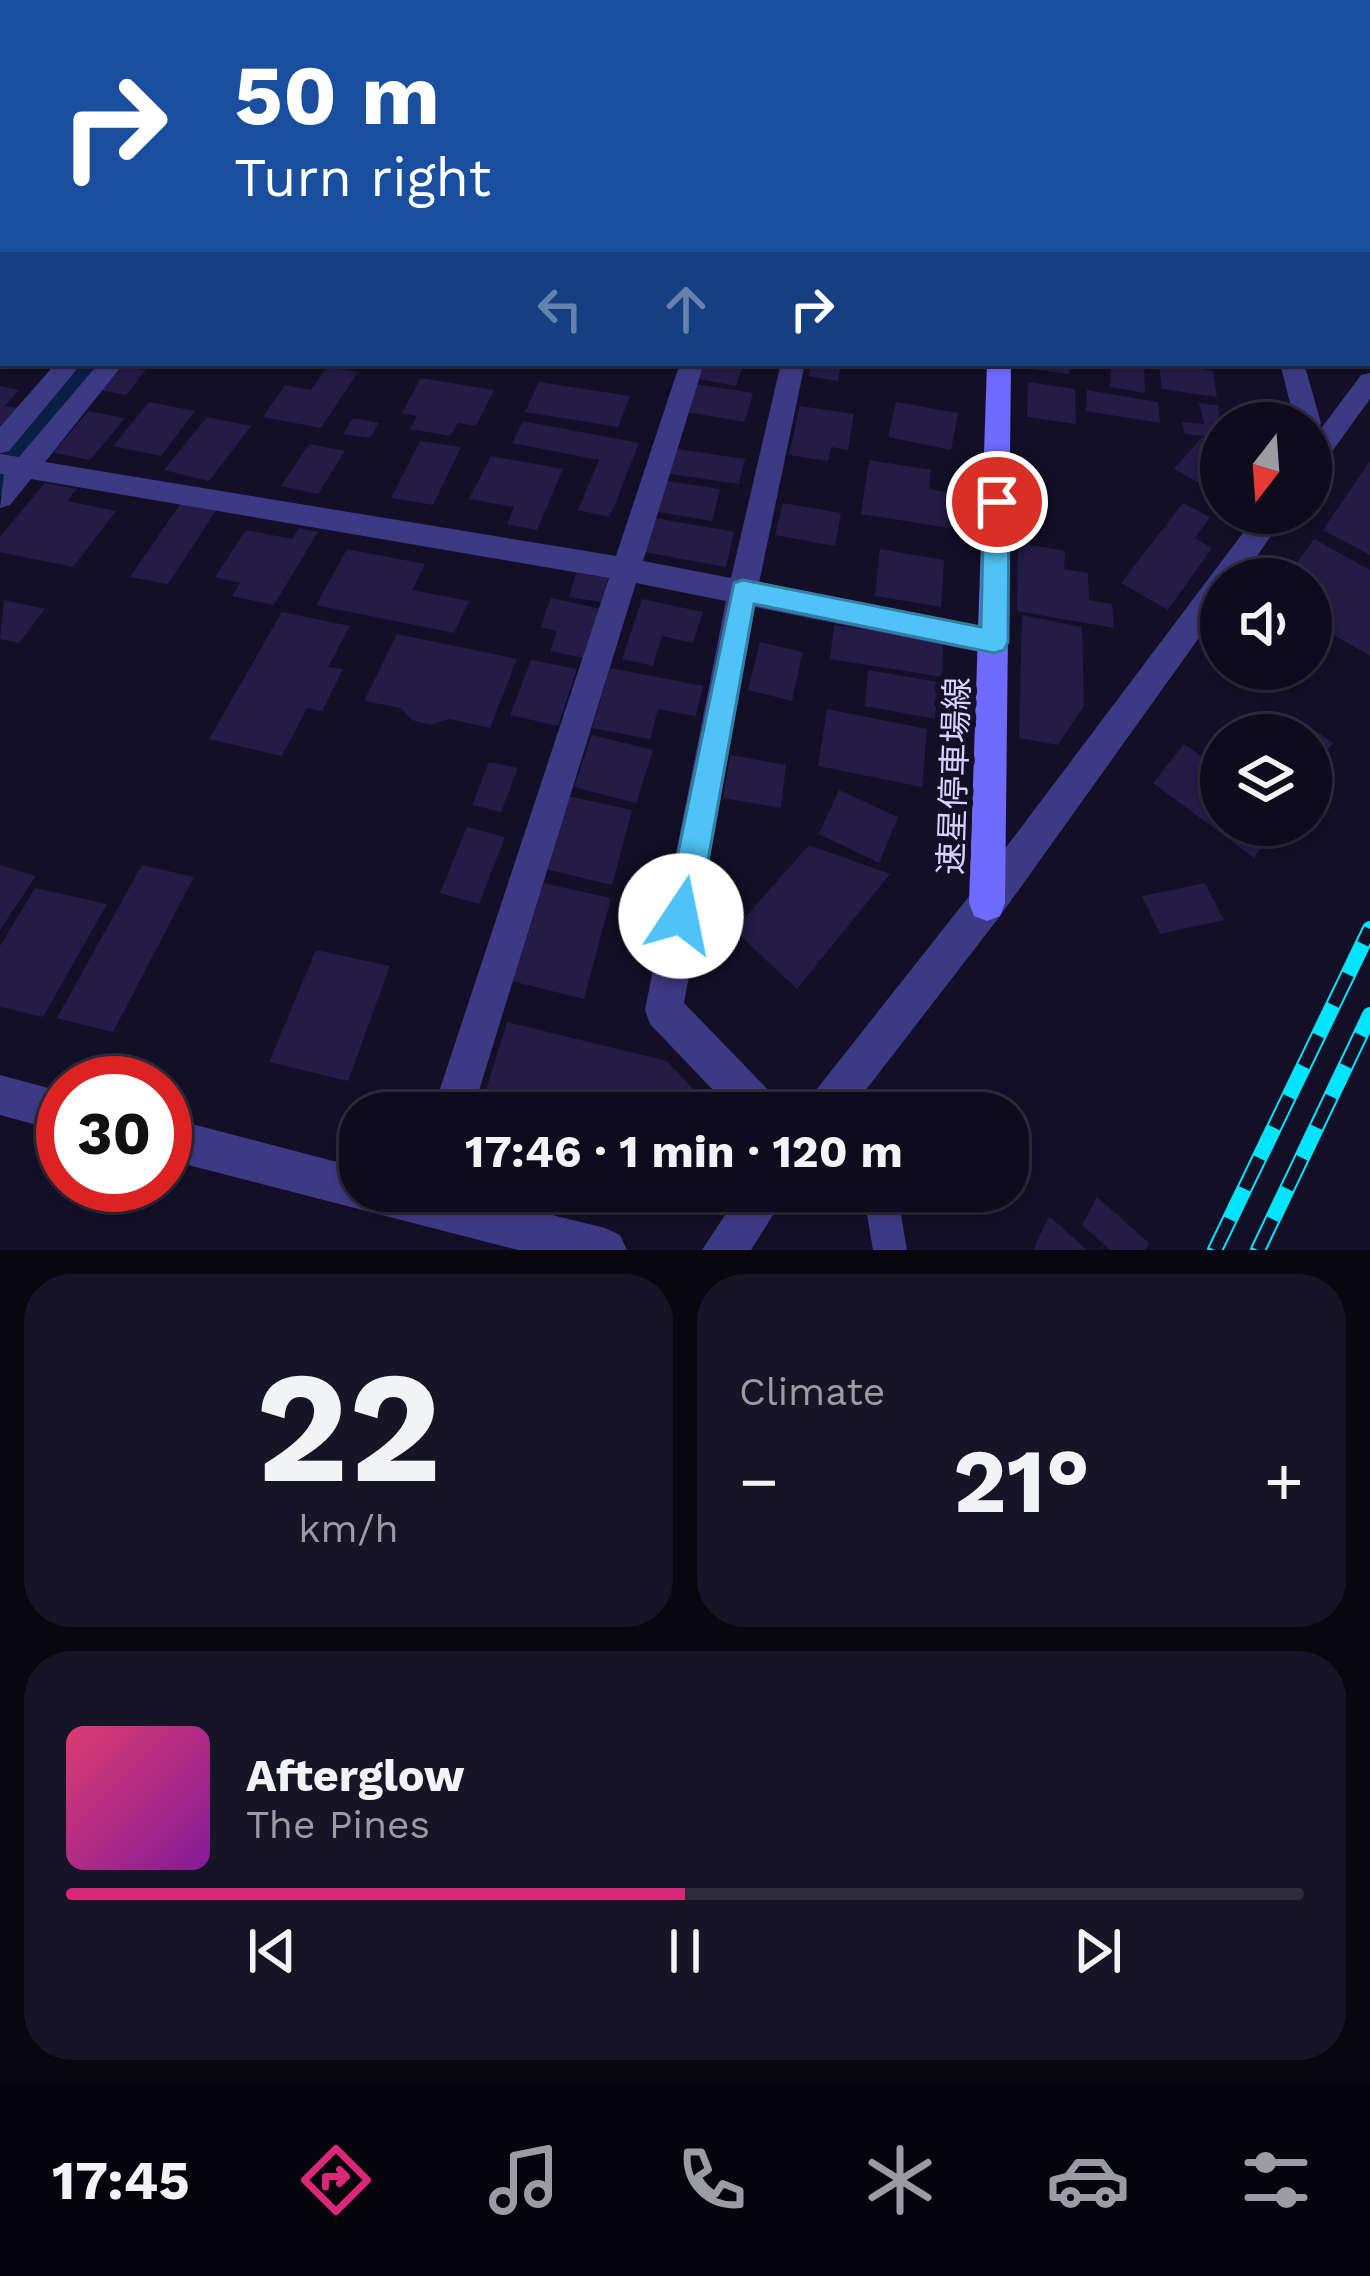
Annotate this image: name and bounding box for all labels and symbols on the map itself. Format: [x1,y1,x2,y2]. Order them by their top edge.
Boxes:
north arrow [1200,402,1332,534]
pin [946,451,1048,553]
street label: 速星停車場線 [931,676,977,876]
position arrow [618,853,744,979]
speed limit sign: 30 [36,1056,192,1212]

